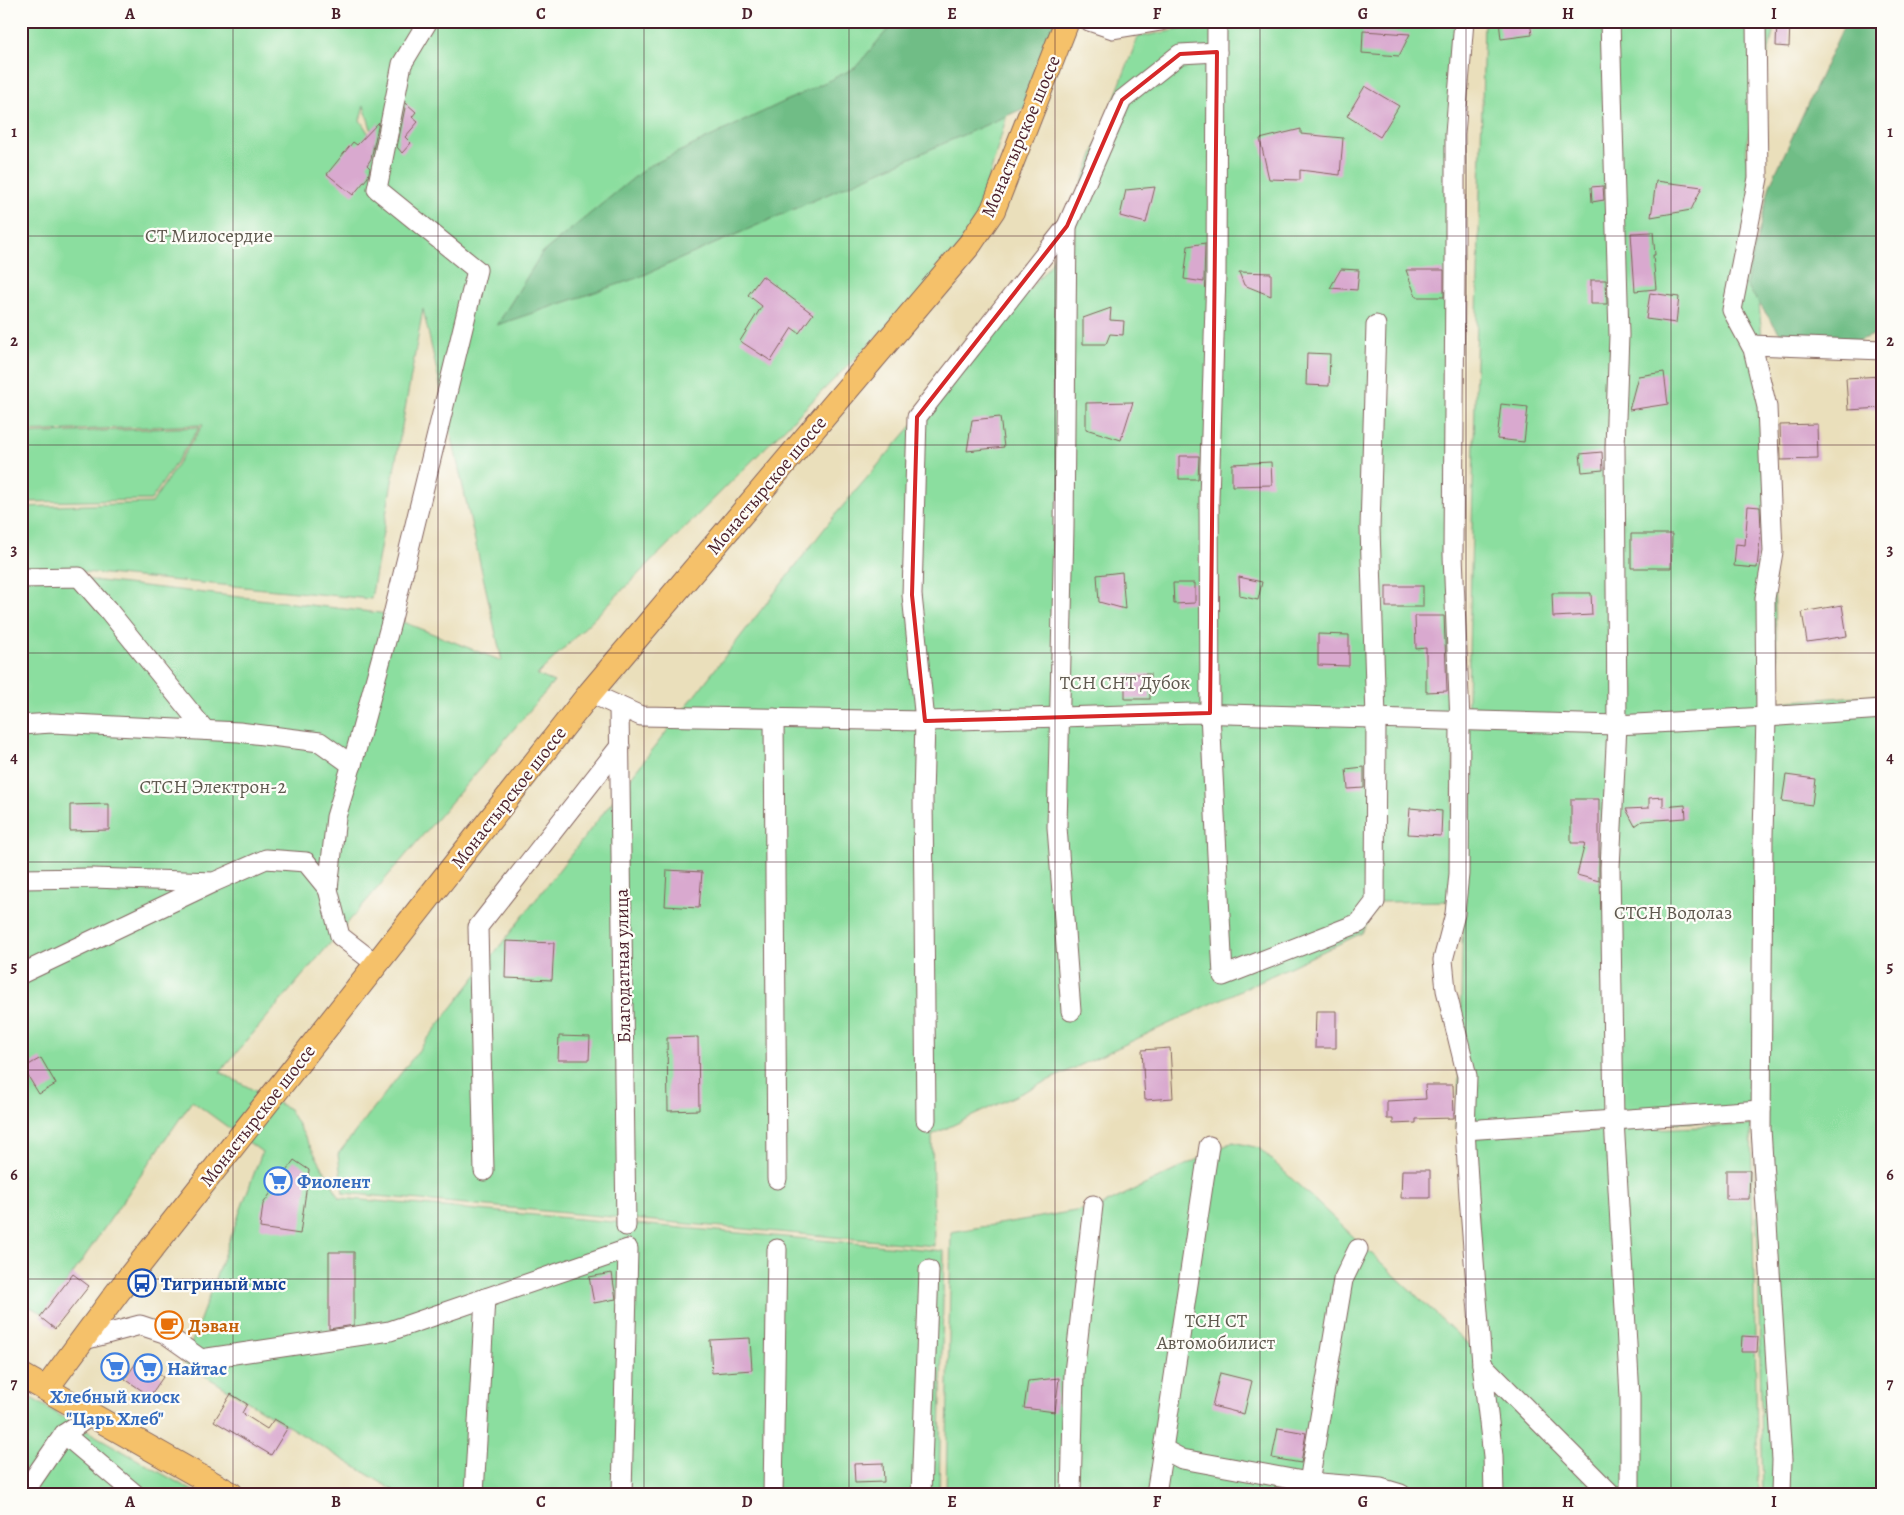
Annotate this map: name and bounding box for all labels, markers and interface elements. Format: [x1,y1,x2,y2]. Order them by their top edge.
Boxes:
text: A [124,3,136,25]
text: B [331,3,341,25]
text: C [536,3,546,25]
text: D [741,3,753,25]
text: E [947,3,957,25]
text: F [1153,3,1162,25]
text: G [1358,3,1368,25]
text: H [1562,3,1574,25]
text: I [1771,3,1777,25]
street label: Монастырское шоссе [975,51,1067,222]
text: 1 [11,121,17,143]
text: 1 [1887,121,1893,143]
park label: СТ Милосердие [145,223,273,249]
text: 2 [10,330,18,352]
text: 2 [1886,330,1894,352]
street label: Монастырское шоссе [701,411,833,561]
text: 3 [11,539,18,561]
text: 3 [1887,539,1894,561]
park label: ТСН СНТ Дубок [1060,670,1190,696]
street label: Монастырское шоссе [445,721,573,874]
text: 4 [10,747,18,769]
text: 4 [1886,747,1894,769]
park label: СТСН Электрон-2 [139,774,287,800]
street label: Благодатная улица [609,888,637,1044]
park label: СТСН Водолаз [1614,900,1732,926]
text: 5 [11,956,18,978]
text: 5 [1887,956,1894,978]
street label: Монастырское шоссе [194,1039,322,1192]
text: 6 [10,1164,18,1186]
text: 6 [1886,1164,1894,1186]
supermarket icon: Фиолент [263,1166,293,1196]
place label: Фиолент [297,1169,371,1195]
bus stop icon: Тигриный мыс [127,1268,157,1298]
place label: Тигриный мыс [161,1271,286,1297]
park label: ТСН СТ Автомобилист [1156,1308,1276,1356]
cafe icon: Дэван [154,1310,184,1340]
place label: Дэван [188,1313,239,1339]
supermarket icon: Хлебный киоск "Царь Хлеб" [100,1352,130,1382]
supermarket icon: Найтас [133,1353,163,1383]
place label: Найтас [167,1356,227,1382]
text: 7 [11,1373,18,1395]
text: 7 [1887,1373,1894,1395]
place label: Хлебный киоск "Царь Хлеб" [50,1384,180,1432]
text: A [124,1491,136,1513]
text: B [331,1491,341,1513]
text: C [536,1491,546,1513]
text: D [741,1491,753,1513]
text: E [947,1491,957,1513]
text: F [1153,1491,1162,1513]
text: G [1358,1491,1368,1513]
text: H [1562,1491,1574,1513]
text: I [1771,1491,1777,1513]

